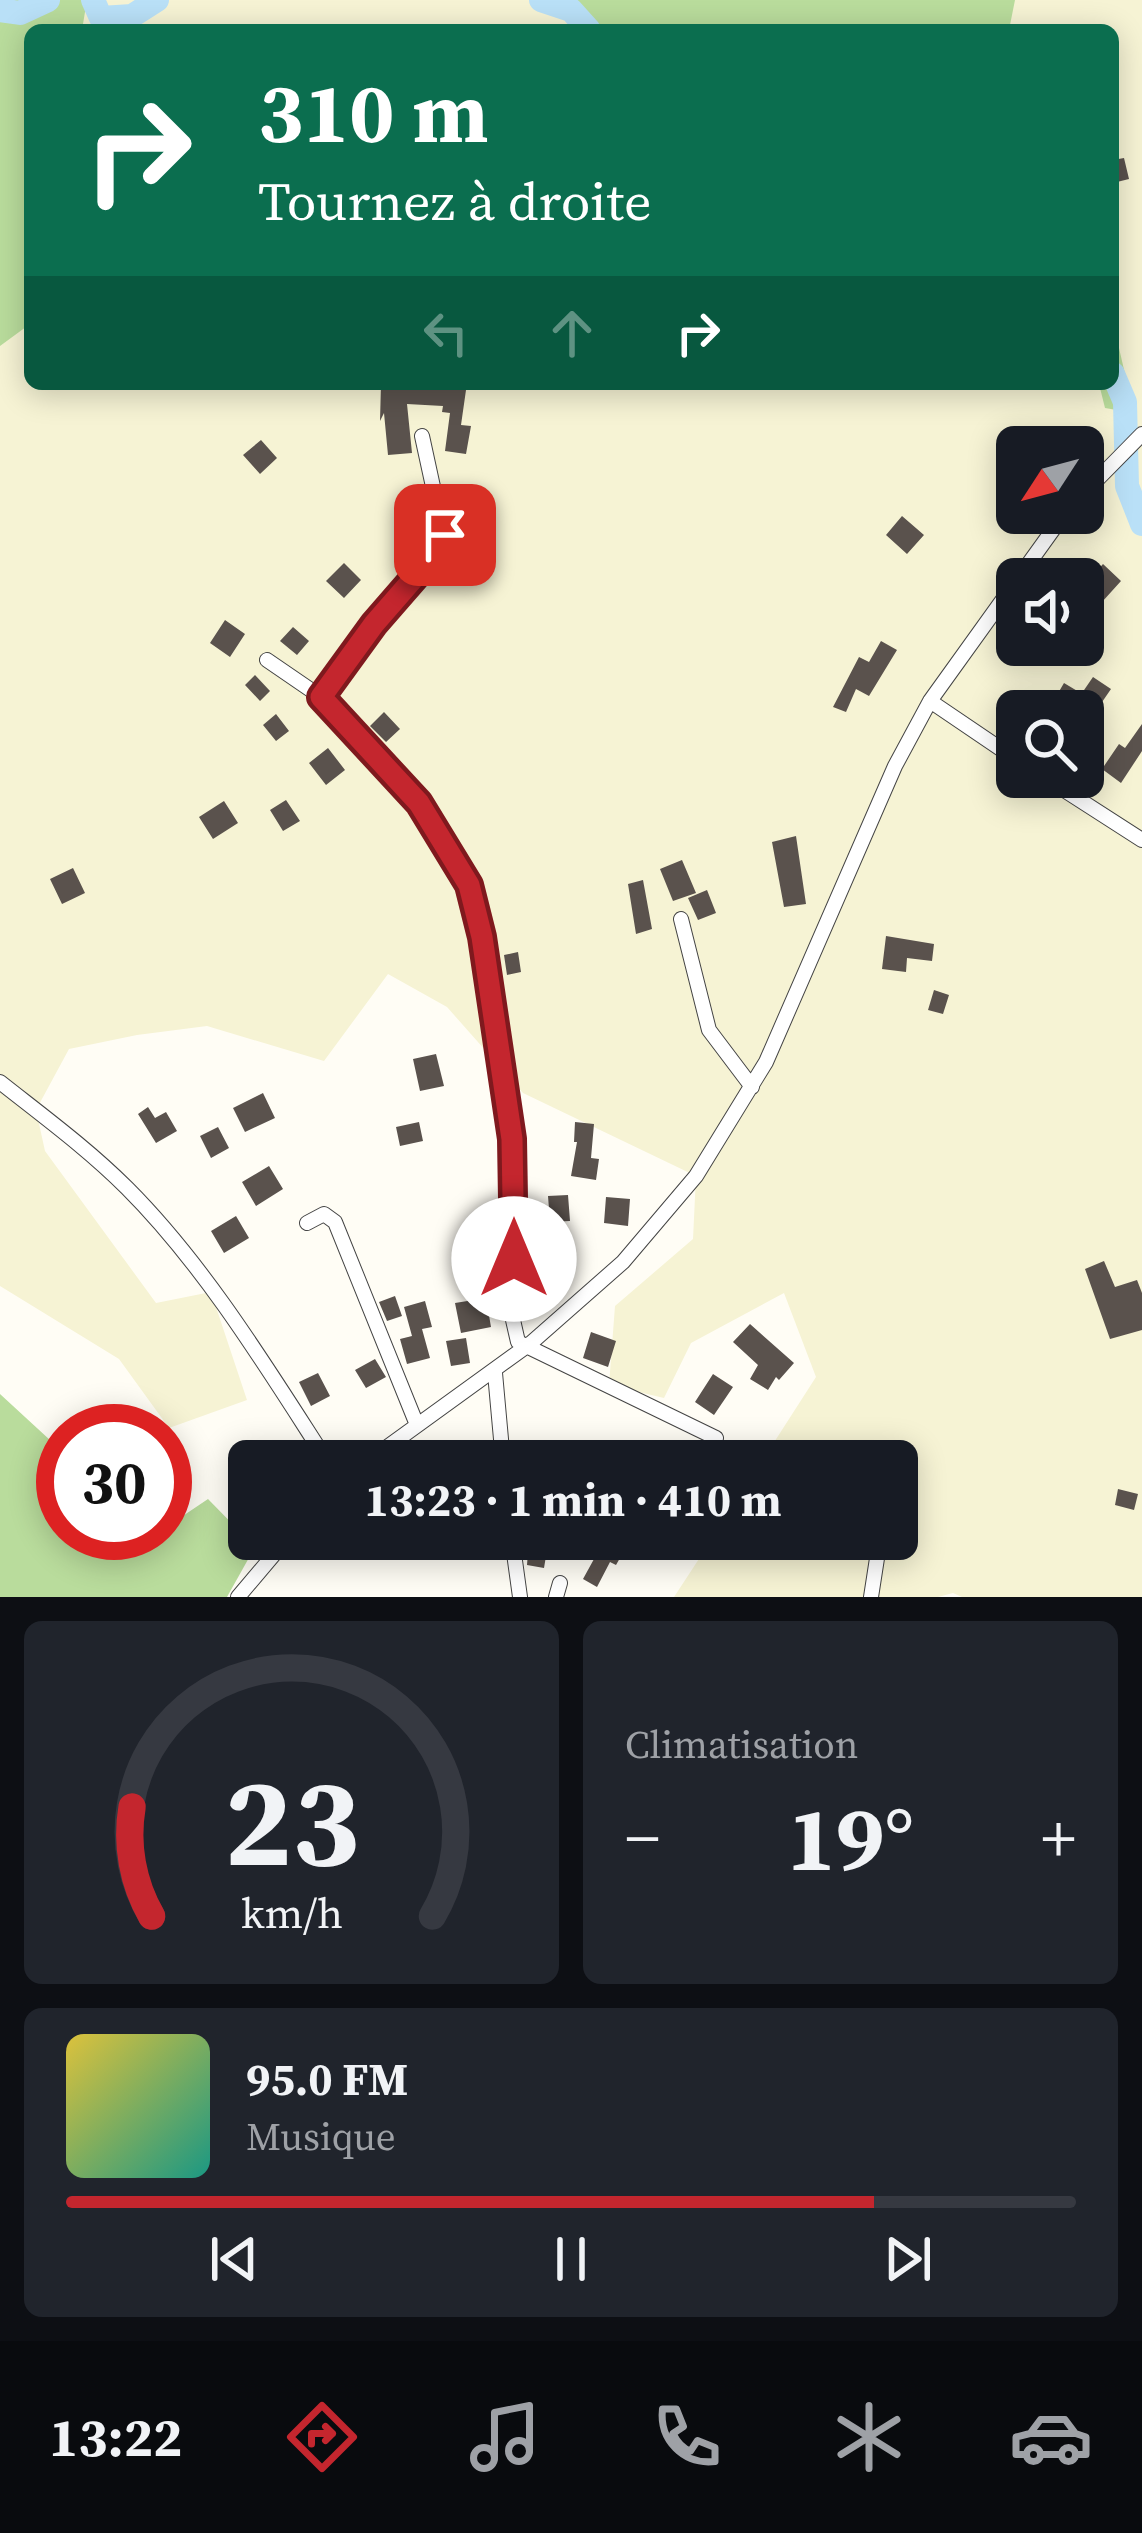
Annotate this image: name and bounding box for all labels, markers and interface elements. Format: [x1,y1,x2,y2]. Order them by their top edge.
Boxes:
text: 310 m [258,55,489,170]
icon: right [60,72,216,228]
text: Tournez à droite [258,164,652,238]
icon: left [413,300,479,366]
icon: ahead [539,300,605,366]
icon: right [665,300,731,366]
north arrow [996,426,1104,534]
map controls [996,426,1104,798]
pin [394,484,496,586]
icon: arrive [412,502,478,568]
button: sound [996,558,1104,666]
button: search [996,690,1104,798]
position arrow [451,1196,577,1322]
speed limit sign: 30 [36,1404,192,1560]
text: 13:23 · 1 min · 410 m [365,1469,781,1531]
text: Climatisation [625,1718,858,1771]
text: 23 [224,1736,359,1907]
text: 19° [787,1777,914,1900]
text: − [625,1793,660,1883]
text: + [1041,1793,1076,1883]
text: km/h [240,1883,343,1941]
text: 95.0 FM [246,2048,408,2110]
text: Musique [246,2110,396,2163]
icon: previous [201,2226,267,2292]
icon: pause [538,2226,604,2292]
icon: next [875,2226,941,2292]
icon: directions [280,2395,364,2479]
icon: music [463,2395,547,2479]
icon: phone [645,2395,729,2479]
icon: climate [827,2395,911,2479]
icon: car [1009,2395,1093,2479]
text: 13:22 [49,2400,182,2474]

